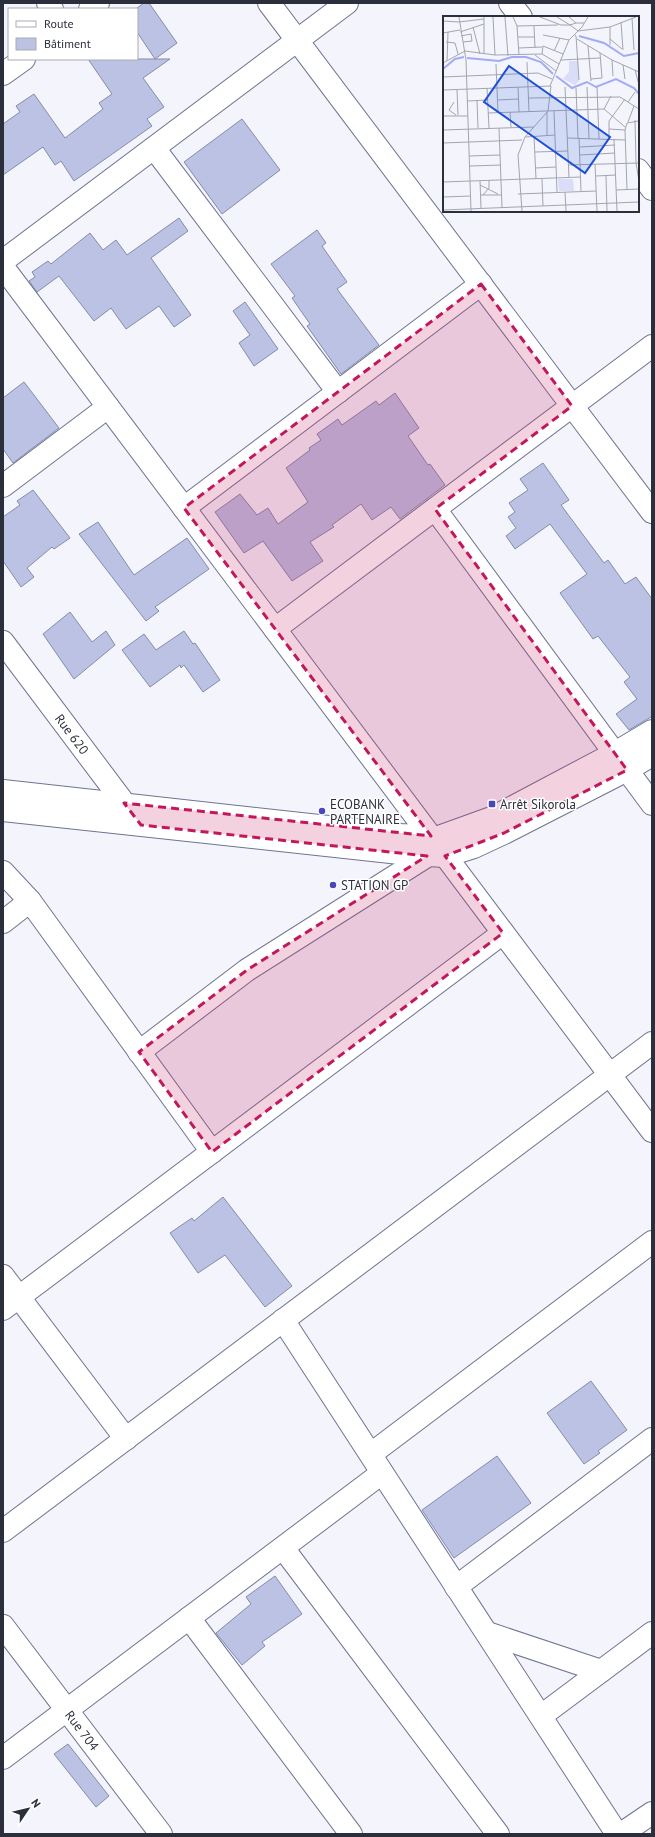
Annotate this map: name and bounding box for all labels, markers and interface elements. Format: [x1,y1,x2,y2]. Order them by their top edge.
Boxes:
legend [8,8,138,60]
text: Route [44,16,74,31]
inset map [443,16,639,212]
text: Bâtiment [44,36,91,51]
street label: Rue 620 [51,711,92,758]
place label: ECOBANK PARTENAIRE [330,796,400,828]
place label: Arrêt Sikorola [500,796,576,813]
marker: Arrêt Sikorola [487,799,497,809]
marker: ECOBANK PARTENAIRE [317,806,327,816]
place label: STATION GP [341,877,408,894]
marker: STATION GP [328,880,338,890]
street label: Rue 704 [61,1707,103,1754]
north arrow [8,1789,48,1829]
text: N [28,1796,44,1810]

